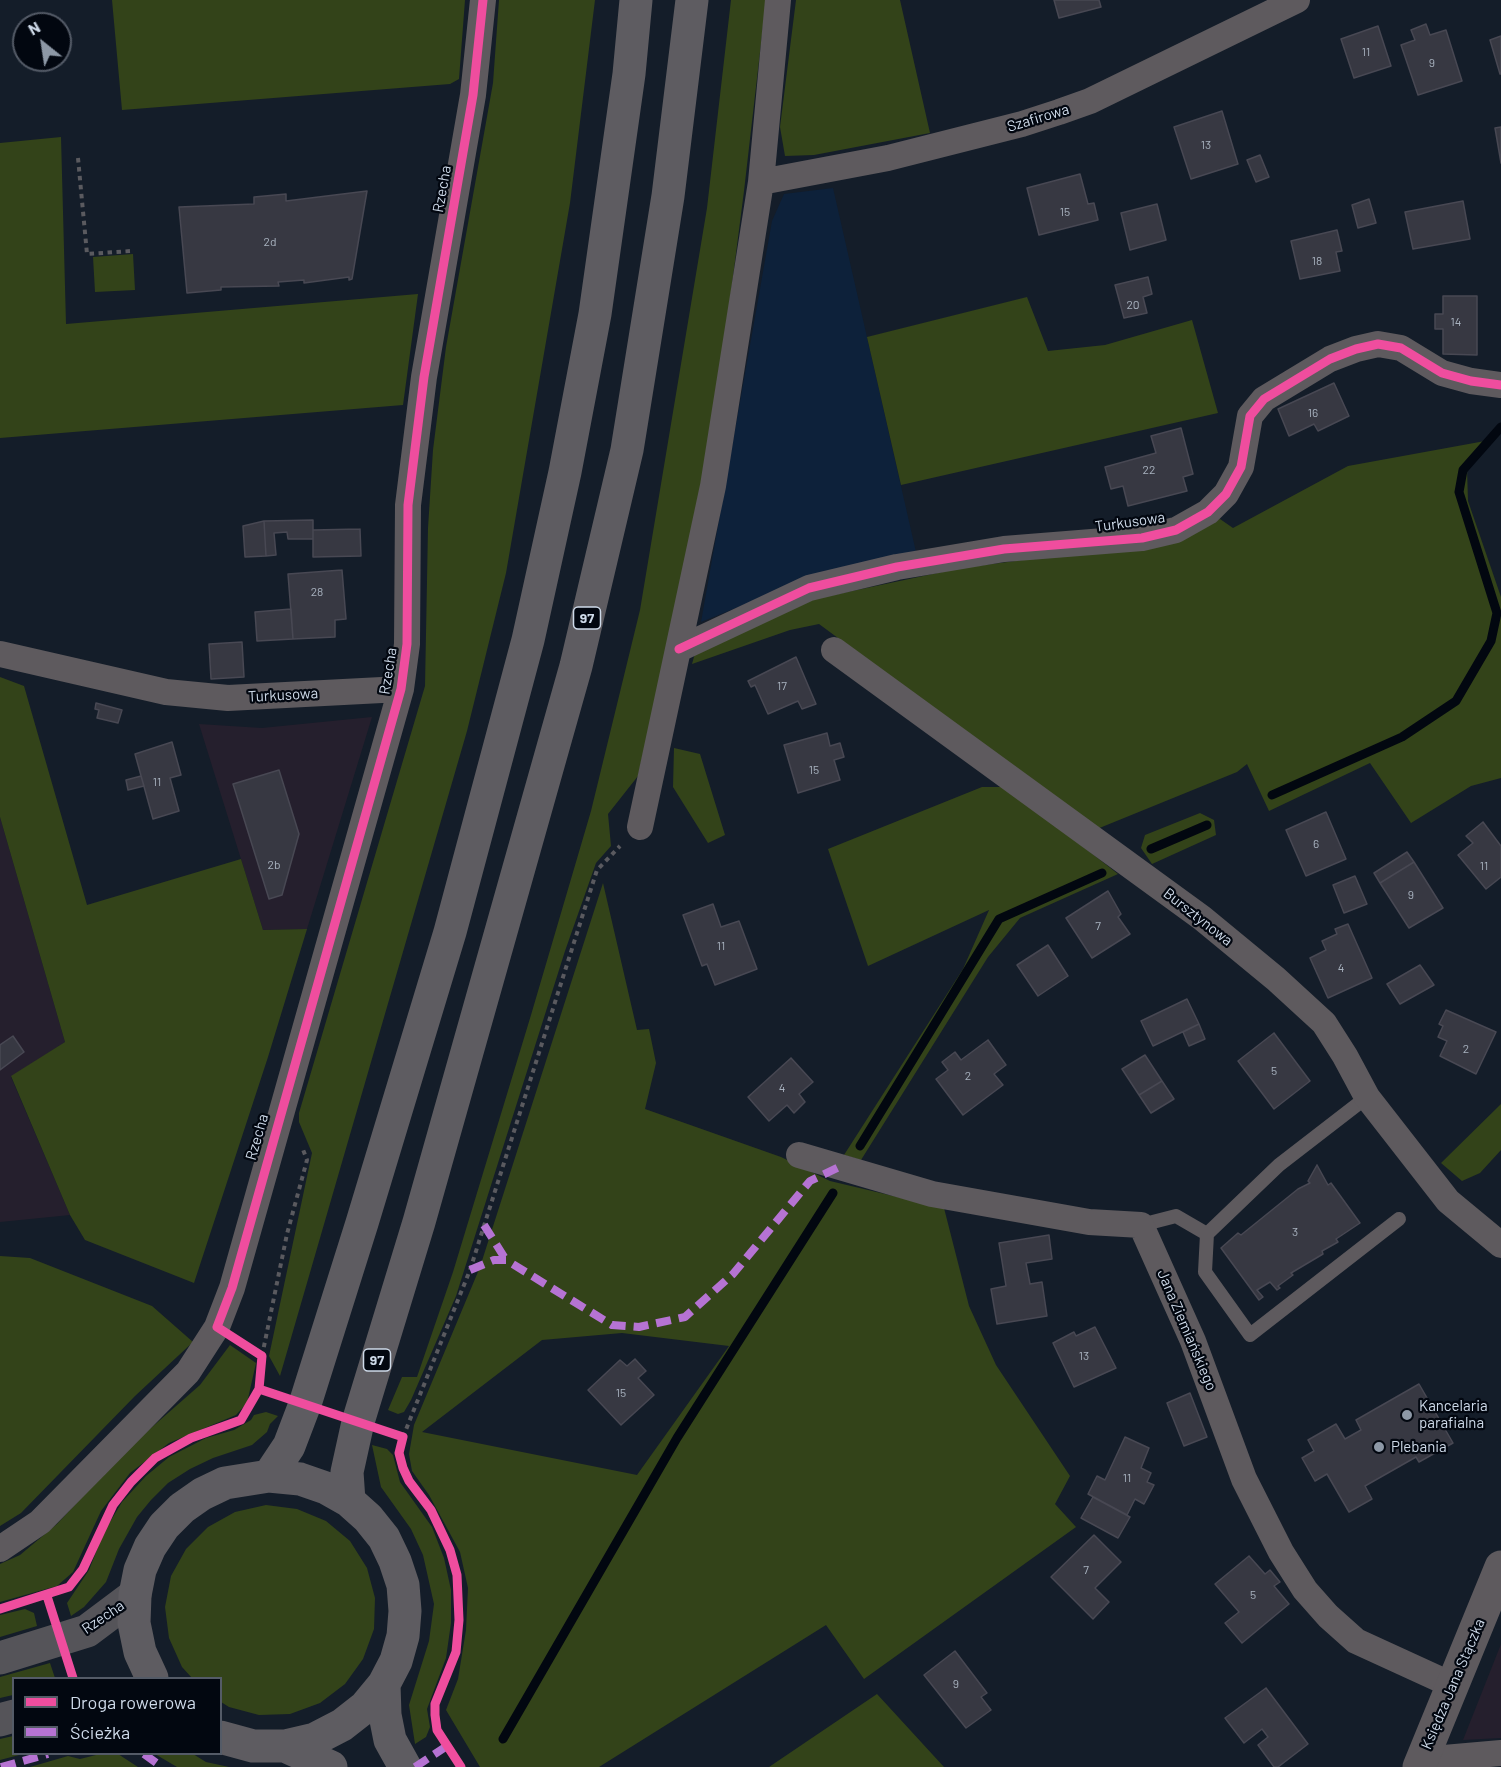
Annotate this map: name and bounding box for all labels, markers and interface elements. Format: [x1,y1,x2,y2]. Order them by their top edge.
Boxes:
north arrow [12,12,72,72]
text: N [24,17,43,39]
house number: 11 [1362,45,1370,59]
house number: 9 [1429,56,1435,70]
street label: Szafirowa [1005,100,1071,136]
house number: 13 [1201,138,1211,152]
street label: Rzecha [429,164,455,214]
house number: 15 [1060,205,1070,219]
house number: 2d [264,235,276,249]
house number: 18 [1312,254,1322,268]
house number: 20 [1126,298,1140,312]
house number: 14 [1451,315,1461,329]
house number: 16 [1308,406,1318,420]
house number: 22 [1143,463,1155,477]
street label: Turkusowa [1094,508,1166,536]
house number: 28 [311,585,323,599]
road number: 97 [574,607,600,629]
street label: Rzecha [375,646,401,696]
house number: 17 [777,679,787,693]
street label: Turkusowa [247,684,319,706]
house number: 15 [809,763,819,777]
house number: 11 [153,775,161,789]
house number: 6 [1313,837,1319,851]
house number: 2b [268,858,280,872]
house number: 11 [1480,859,1488,873]
street label: Bursztynowa [1160,884,1236,950]
house number: 9 [1408,888,1414,902]
house number: 7 [1095,919,1101,933]
house number: 11 [717,939,725,953]
house number: 4 [1338,961,1344,975]
house number: 2 [1463,1042,1469,1056]
house number: 5 [1271,1064,1277,1078]
house number: 2 [965,1069,971,1083]
house number: 4 [779,1081,785,1095]
street label: Rzecha [242,1112,272,1162]
house number: 3 [1292,1225,1298,1239]
street label: Jana Ziemiańskiego [1153,1267,1221,1393]
road number: 97 [364,1349,391,1371]
house number: 13 [1079,1349,1089,1363]
house number: 15 [616,1386,626,1400]
place label: Kancelaria parafialna [1419,1397,1488,1432]
marker: Kancelaria parafialna [1400,1408,1414,1422]
place label: Plebania [1391,1438,1447,1456]
marker: Plebania [1372,1440,1386,1454]
house number: 11 [1123,1471,1131,1485]
house number: 7 [1083,1563,1089,1577]
house number: 5 [1250,1588,1256,1602]
street label: Rzecha [78,1596,128,1638]
street label: Księdza Jana Stączka [1417,1616,1489,1752]
legend [12,1677,222,1755]
house number: 9 [953,1677,959,1691]
text: Droga rowerowa [70,1691,196,1713]
text: Ścieżka [70,1721,130,1743]

